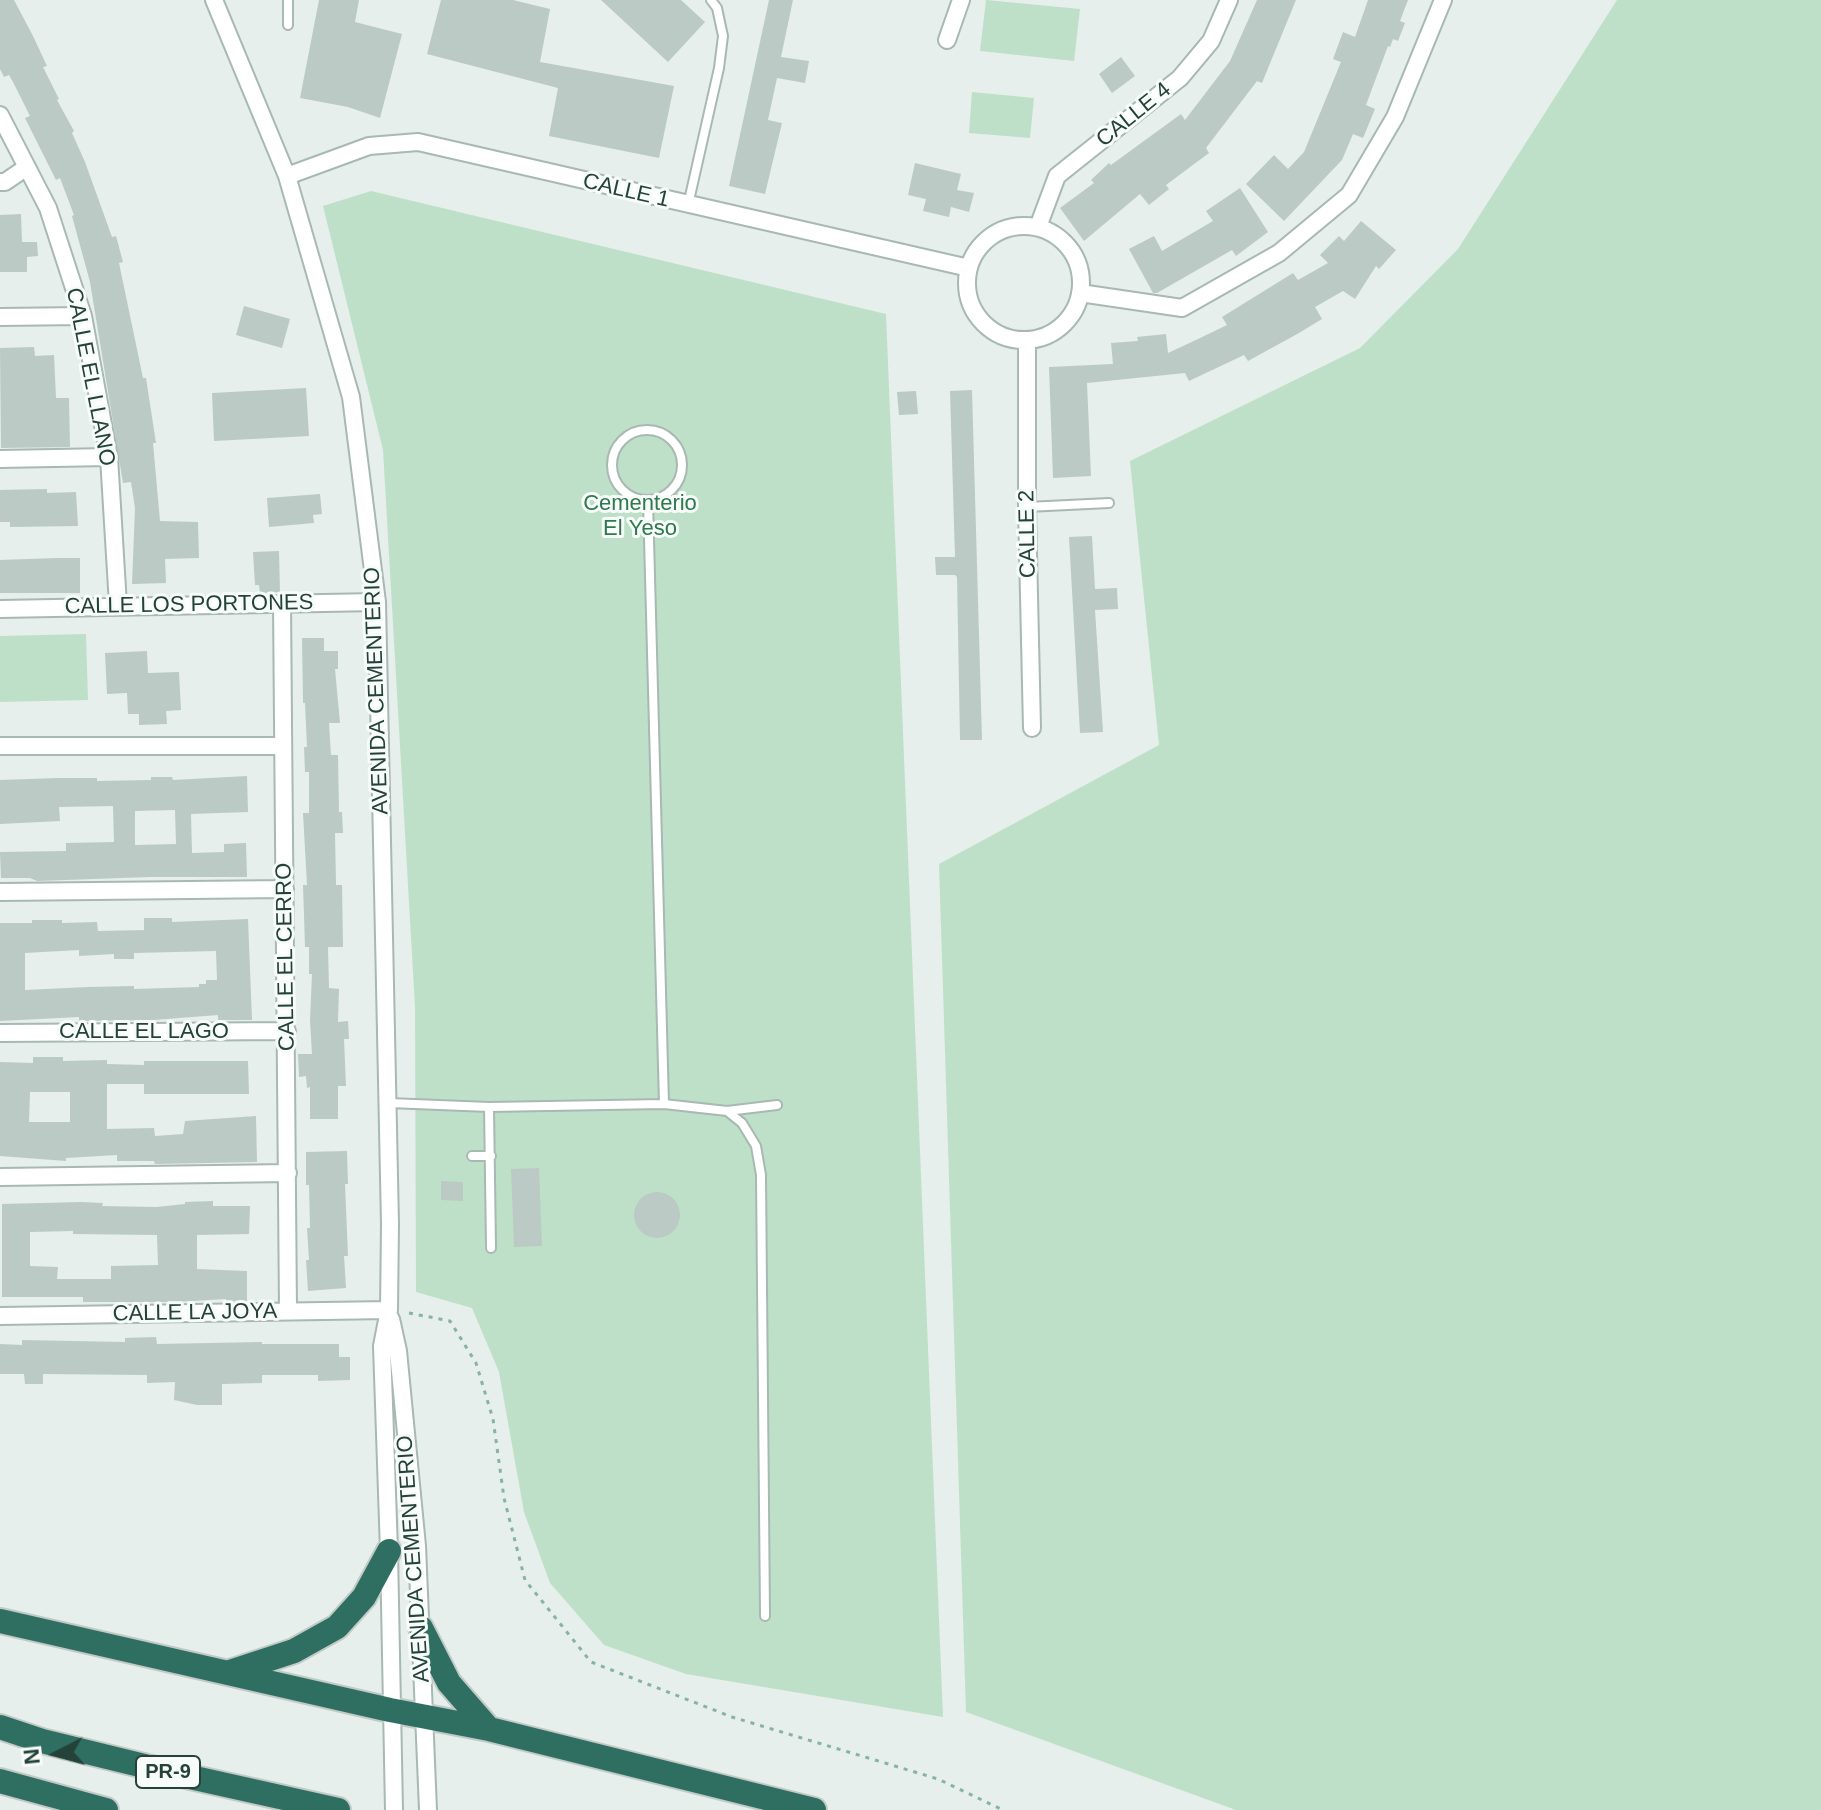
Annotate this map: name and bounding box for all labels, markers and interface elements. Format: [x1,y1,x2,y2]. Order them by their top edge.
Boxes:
street label: CALLE 4 [1091,77,1177,153]
street label: CALLE 1 [580,168,672,214]
street label: CALLE EL LLANO [60,286,120,468]
street label: CALLE 2 [1014,490,1042,578]
park label: Cementerio El Yeso [583,491,697,542]
street label: AVENIDA CEMENTERIO [359,567,395,815]
street label: CALLE LOS PORTONES [64,590,314,620]
street label: CALLE EL CERRO [271,863,301,1051]
street label: CALLE EL LAGO [59,1019,229,1045]
street label: CALLE LA JOYA [112,1298,278,1328]
street label: AVENIDA CEMENTERIO [392,1435,436,1683]
north arrow [16,1714,96,1794]
text: N [18,1747,45,1766]
road number: PR-9 [136,1756,200,1788]

